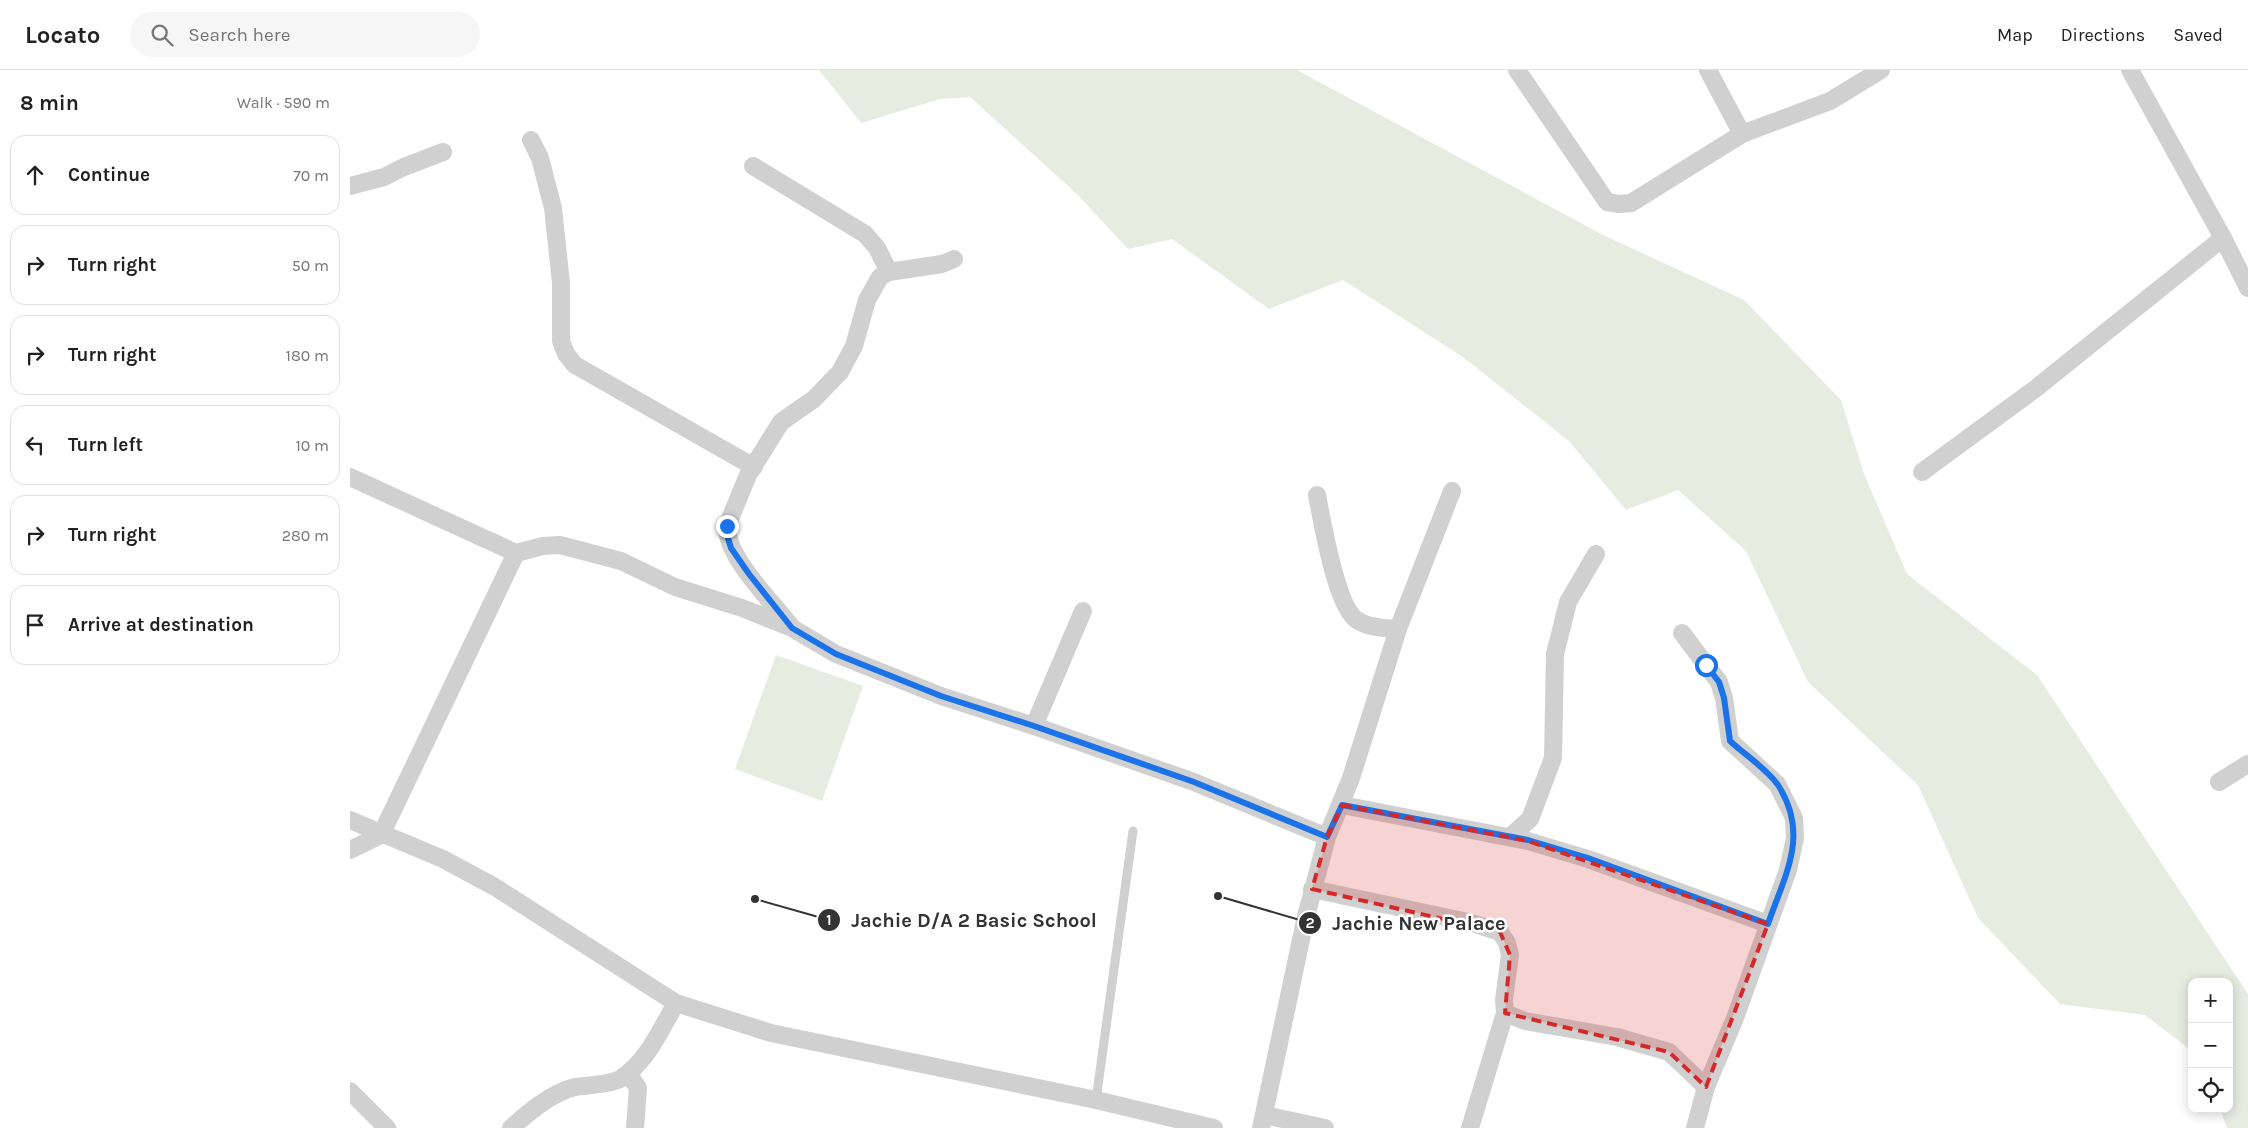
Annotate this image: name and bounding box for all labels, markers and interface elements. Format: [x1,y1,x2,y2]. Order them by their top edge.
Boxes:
search box [130,12,480,57]
text: Locato [25,21,100,49]
icon: search [148,21,176,49]
text: Search here [188,24,290,46]
text: Map [1997,24,2033,46]
text: Directions [2061,24,2145,46]
text: Saved [2173,24,2223,46]
text: 8 min [20,91,79,115]
text: Walk · 590 m [237,93,330,112]
icon: ahead [21,161,49,189]
text: Continue [68,164,150,186]
text: 70 m [293,166,329,185]
icon: right [21,251,49,279]
text: Turn right [68,254,157,276]
text: 50 m [292,256,329,275]
icon: right [21,341,49,369]
text: Turn right [68,344,157,366]
text: 180 m [286,346,329,365]
icon: left [21,431,49,459]
text: Turn left [68,434,143,456]
text: 10 m [295,436,329,455]
route end [716,515,739,538]
icon: right [21,521,49,549]
text: Turn right [68,524,157,546]
text: 280 m [282,526,329,545]
icon: arrive [21,611,49,639]
text: Arrive at destination [68,614,254,636]
route start [1695,654,1718,677]
callout: Jachie D/A 2 Basic School [816,903,1107,938]
callout: Jachie New Palace [1298,906,1516,941]
text: Jachie D/A 2 Basic School [851,909,1097,932]
text: 1 [826,911,832,929]
text: Jachie New Palace [1332,912,1506,935]
text: 2 [1305,914,1315,932]
map controls [2188,978,2233,1113]
button: + [2188,978,2233,1023]
button: − [2188,1023,2233,1068]
button: locate [2188,1068,2233,1113]

